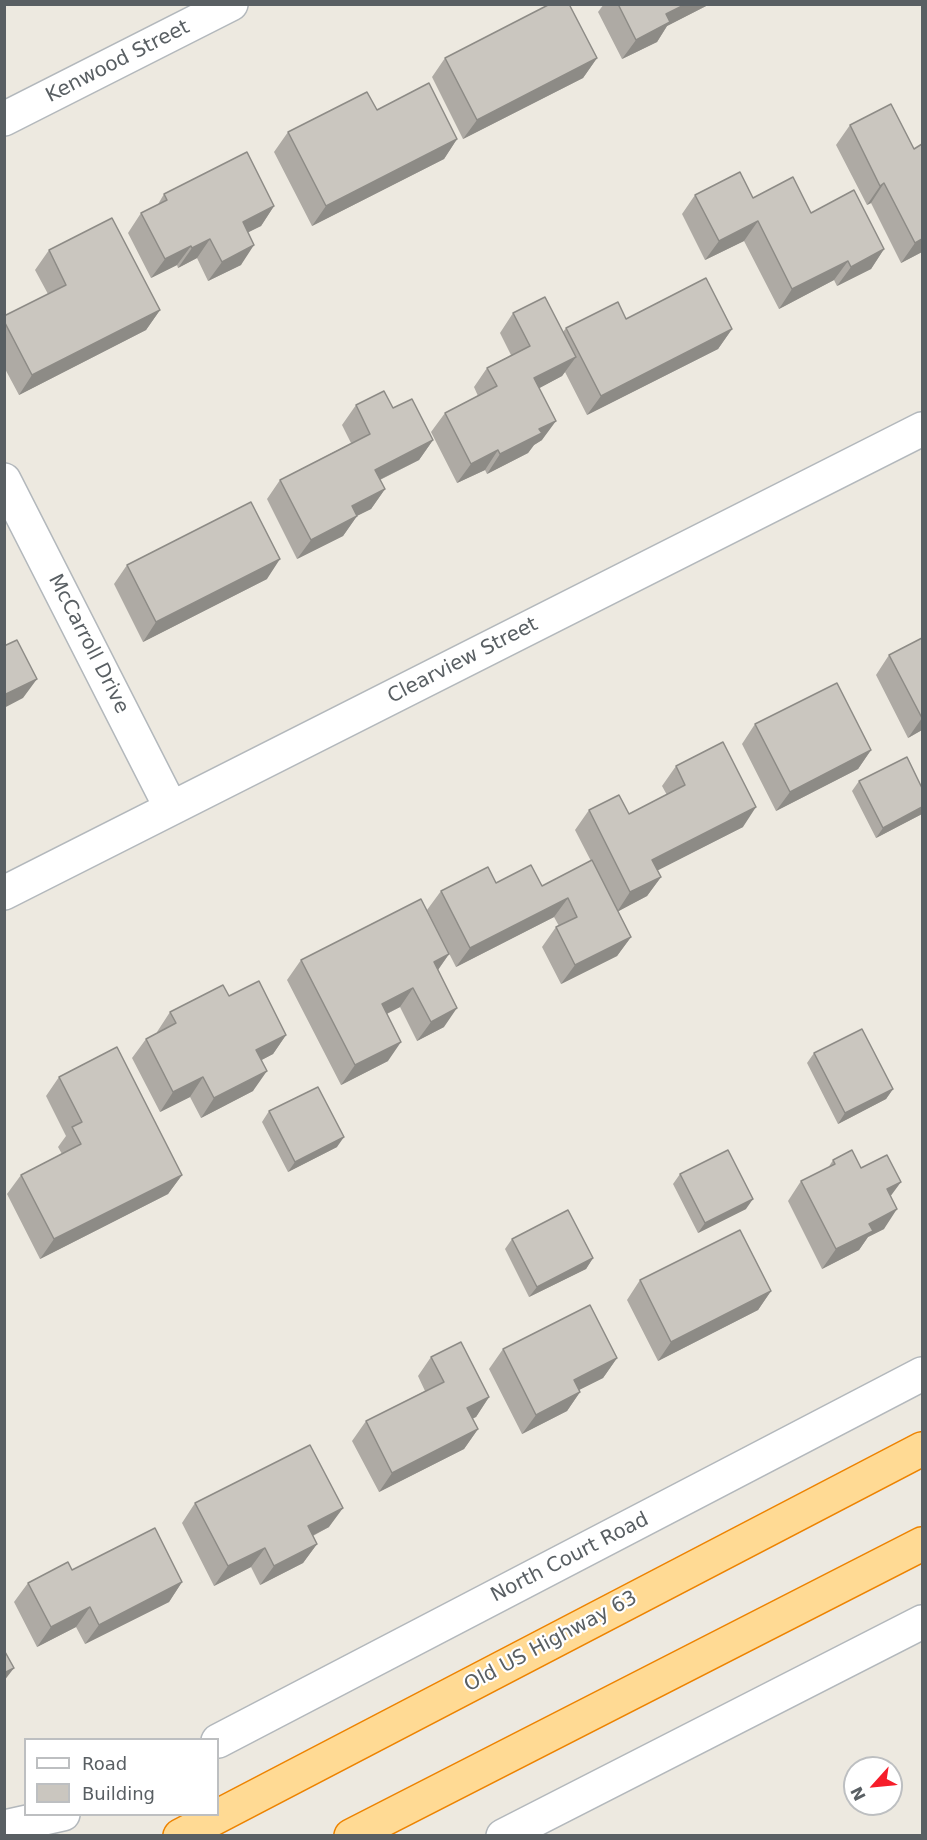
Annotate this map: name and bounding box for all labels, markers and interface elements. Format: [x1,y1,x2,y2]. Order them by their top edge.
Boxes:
street label: Kenwood Street [42,15,194,109]
street label: McCarroll Drive [43,570,133,718]
street label: Clearview Street [384,613,542,709]
street label: North Court Road [487,1508,653,1608]
street label: Old US Highway 63 [460,1586,642,1698]
legend [24,1738,219,1816]
text: Road [82,1753,127,1774]
north arrow [843,1756,903,1816]
text: Building [82,1783,155,1804]
text: N [847,1783,870,1804]

